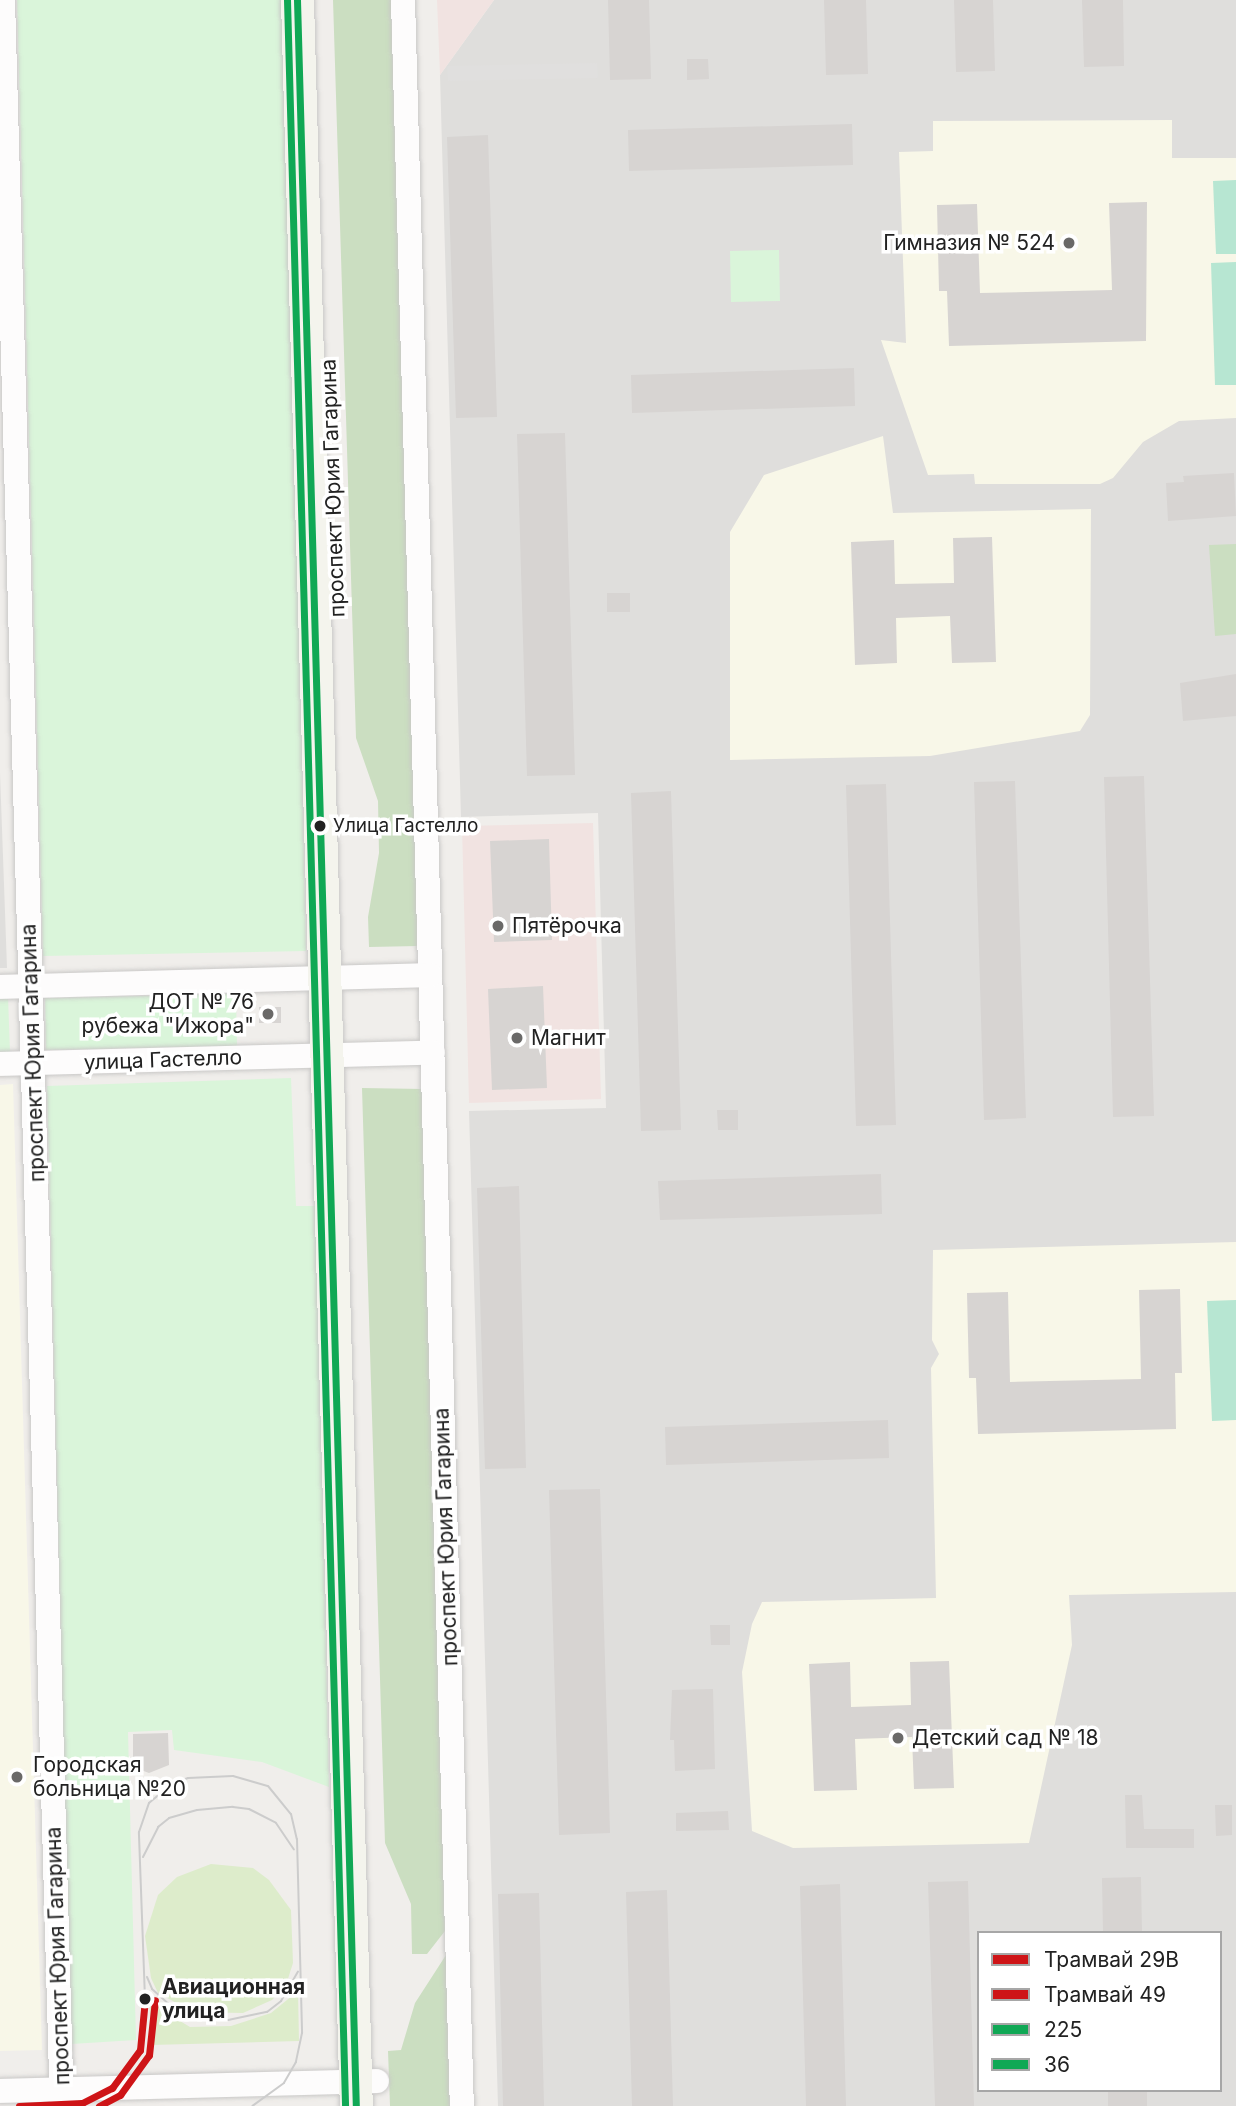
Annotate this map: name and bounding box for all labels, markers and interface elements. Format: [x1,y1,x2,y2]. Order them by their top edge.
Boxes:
place label: Гимназия № 524 [883,230,1055,256]
marker: Гимназия № 524 [1061,235,1077,251]
street label: проспект Юрия Гагарина [316,358,350,618]
place label: Улица Гастелло [333,815,478,837]
marker: Улица Гастелло [313,819,327,833]
place label: Пятёрочка [512,913,622,939]
marker: Пятёрочка [490,918,506,934]
street label: проспект Юрия Гагарина [16,923,50,1183]
place label: ДОТ № 76 рубежа "Ижора" [81,989,254,1039]
marker: ДОТ № 76 рубежа "Ижора" [260,1006,276,1022]
place label: Магнит [531,1025,606,1051]
marker: Магнит [509,1030,525,1046]
street label: улица Гастелло [83,1045,243,1075]
street label: проспект Юрия Гагарина [429,1407,463,1667]
place label: Детский сад № 18 [912,1725,1098,1751]
marker: Детский сад № 18 [890,1730,906,1746]
place label: Городская больница №20 [33,1752,186,1802]
marker: Городская больница №20 [7,1767,27,1787]
street label: проспект Юрия Гагарина [41,1826,75,2086]
legend [977,1931,1222,2092]
text: Трамвай 29В [1044,1947,1179,1972]
place label: Авиационная улица [162,1974,305,2024]
text: Трамвай 49 [1044,1982,1166,2007]
marker: Авиационная улица [134,1988,156,2010]
text: 225 [1044,2017,1082,2042]
text: 36 [1044,2052,1070,2077]

